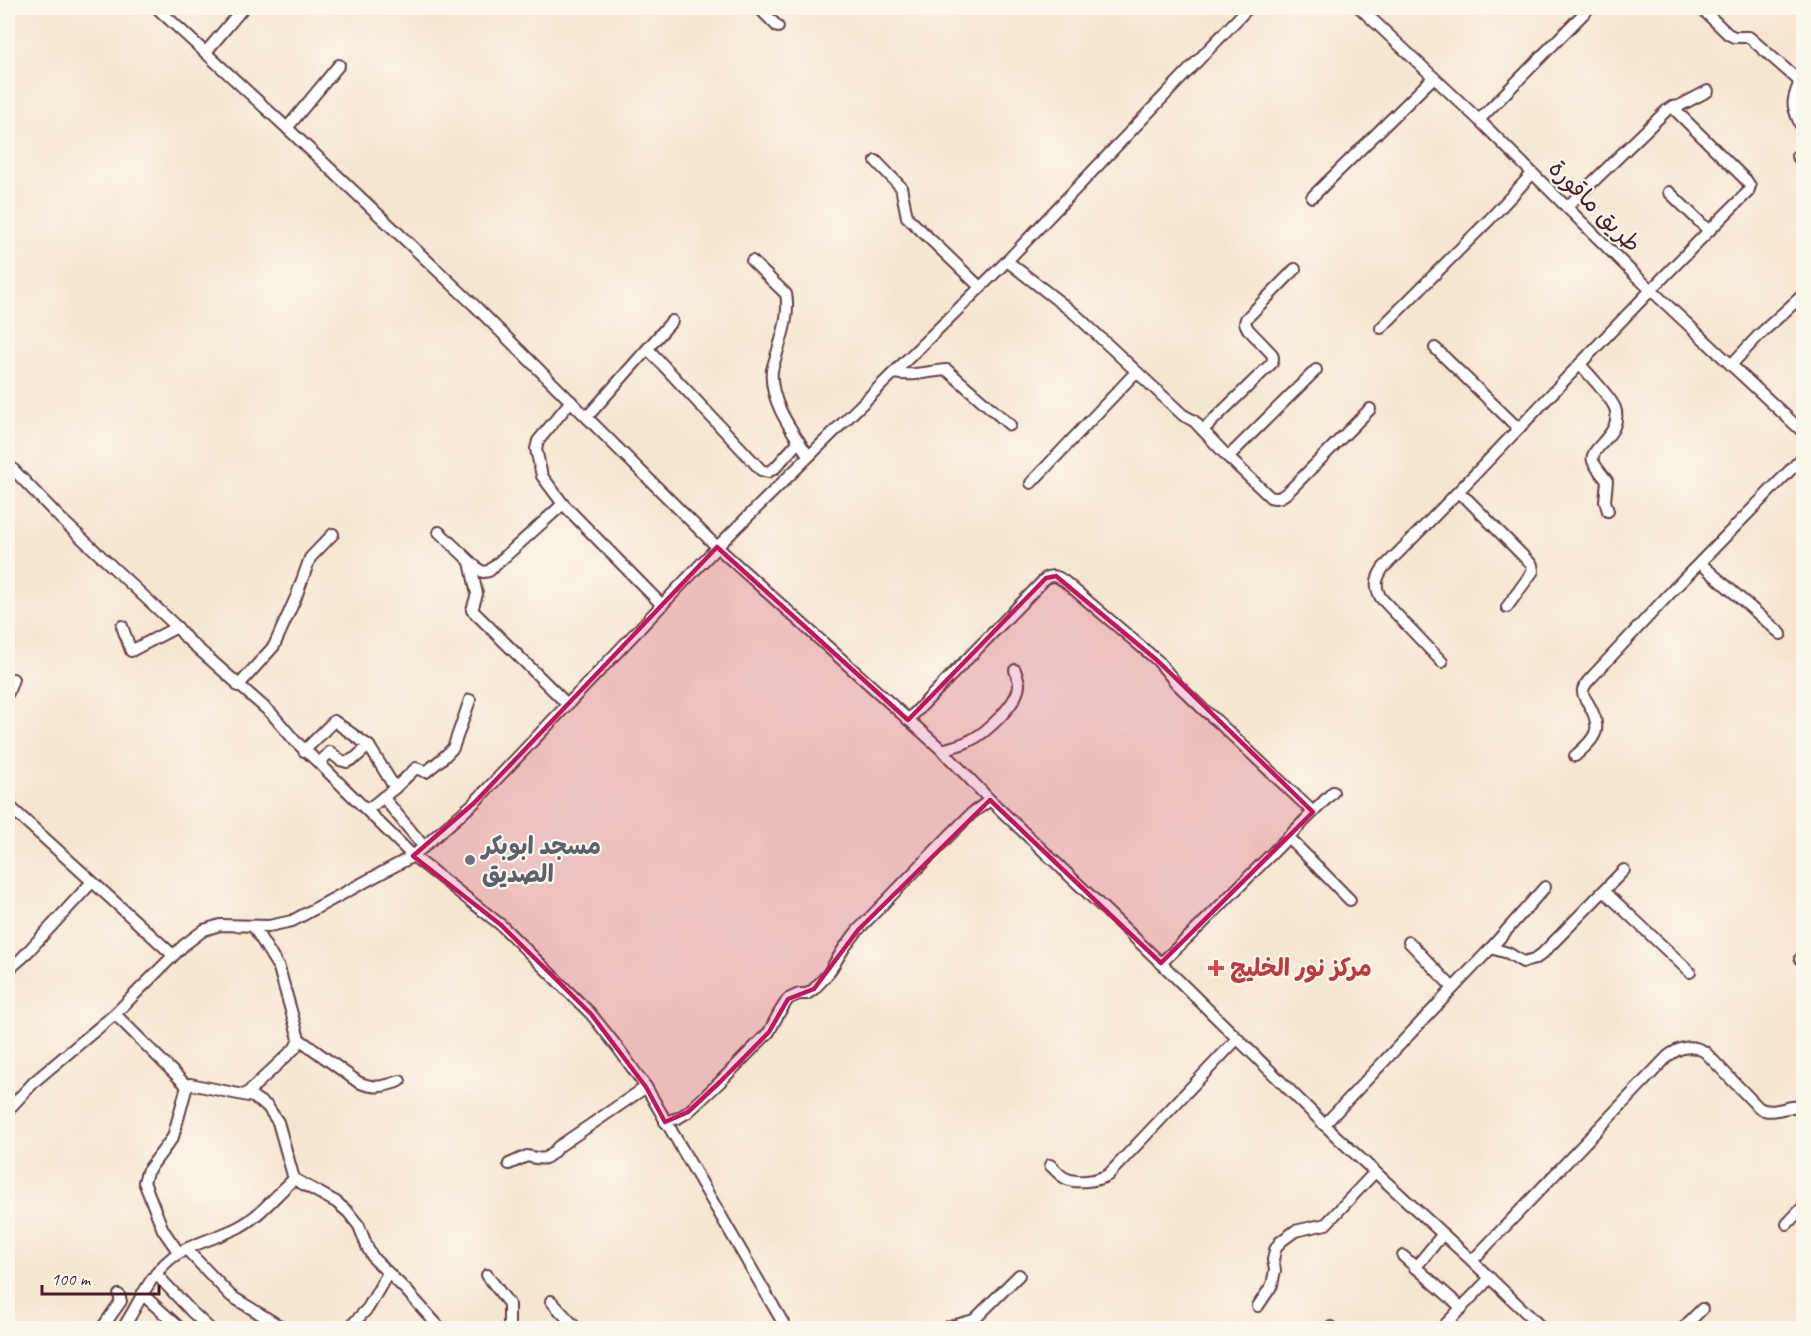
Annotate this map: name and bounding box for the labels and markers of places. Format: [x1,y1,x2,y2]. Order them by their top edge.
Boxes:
place label: مسجد ابوبكر الصديق [480,831,601,889]
marker: مسجد ابوبكر الصديق [463,853,477,867]
place label: مركز نور الخليج [1230,953,1372,983]
marker: مركز نور الخليج [1207,959,1225,977]

